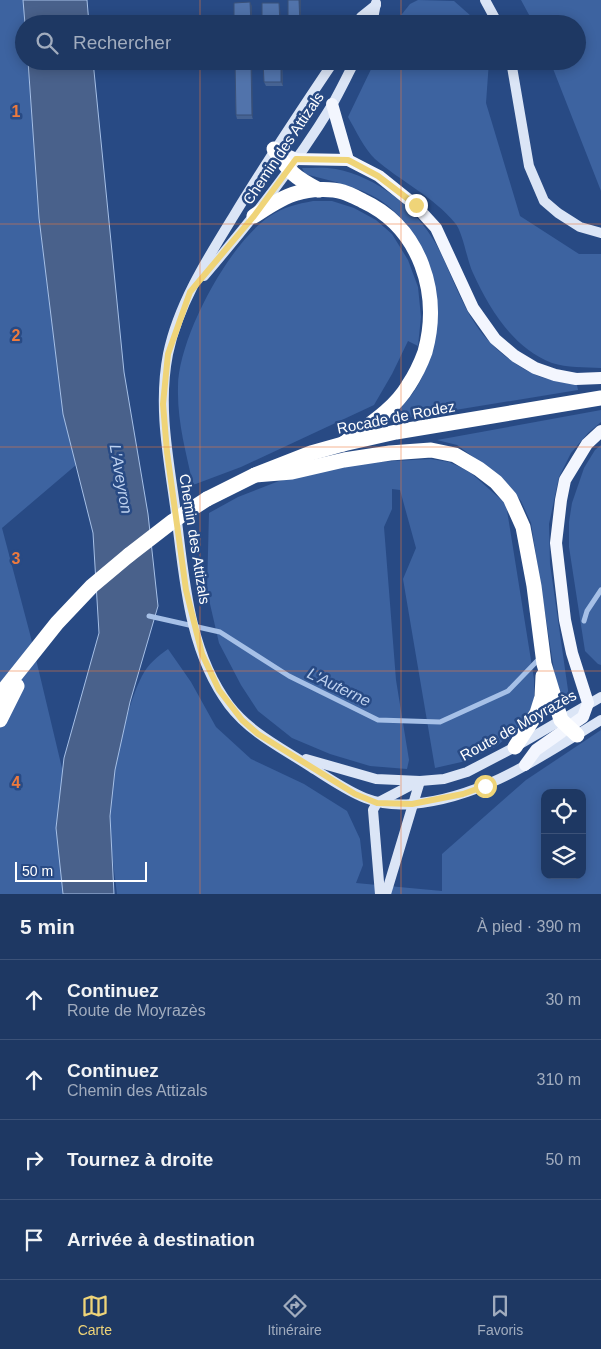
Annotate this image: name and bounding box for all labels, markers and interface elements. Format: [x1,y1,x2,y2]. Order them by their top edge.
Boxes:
search box [15,15,586,70]
icon: search [33,29,61,57]
text: Rechercher [73,32,171,53]
street label: Chemin des Attizals [239,89,327,207]
text: 1 [12,103,21,120]
route end [405,194,428,217]
text: 2 [12,327,21,344]
street label: Rocade de Rodez [335,397,457,437]
water label: L'Aveyron [107,443,135,515]
street label: Chemin des Attizals [176,473,214,605]
text: 3 [12,550,21,567]
water label: L'Auterne [305,664,373,710]
street label: Route de Moyrazès [457,686,579,764]
text: 4 [12,774,21,791]
route start [474,775,497,798]
map controls [541,789,586,879]
button: locate [541,789,586,834]
button: layers [541,834,586,879]
scale bar [15,859,148,882]
text: 50 m [22,863,53,879]
text: 5 min [20,915,75,938]
text: À pied · 390 m [477,918,581,935]
text: Continuez [67,980,159,1001]
icon: ahead [20,986,48,1014]
text: 30 m [545,991,581,1008]
text: Route de Moyrazès [67,1002,206,1019]
text: Continuez [67,1060,159,1081]
icon: ahead [20,1066,48,1094]
text: 310 m [537,1071,581,1088]
text: Chemin des Attizals [67,1082,208,1099]
icon: right [20,1146,48,1174]
text: Tournez à droite [67,1149,213,1170]
text: 50 m [545,1151,581,1168]
icon: arrive [20,1226,48,1254]
text: Arrivée à destination [67,1229,255,1250]
tab: Carte [78,1292,112,1338]
tab: Itinéraire [267,1292,322,1338]
tab: Favoris [477,1292,523,1338]

